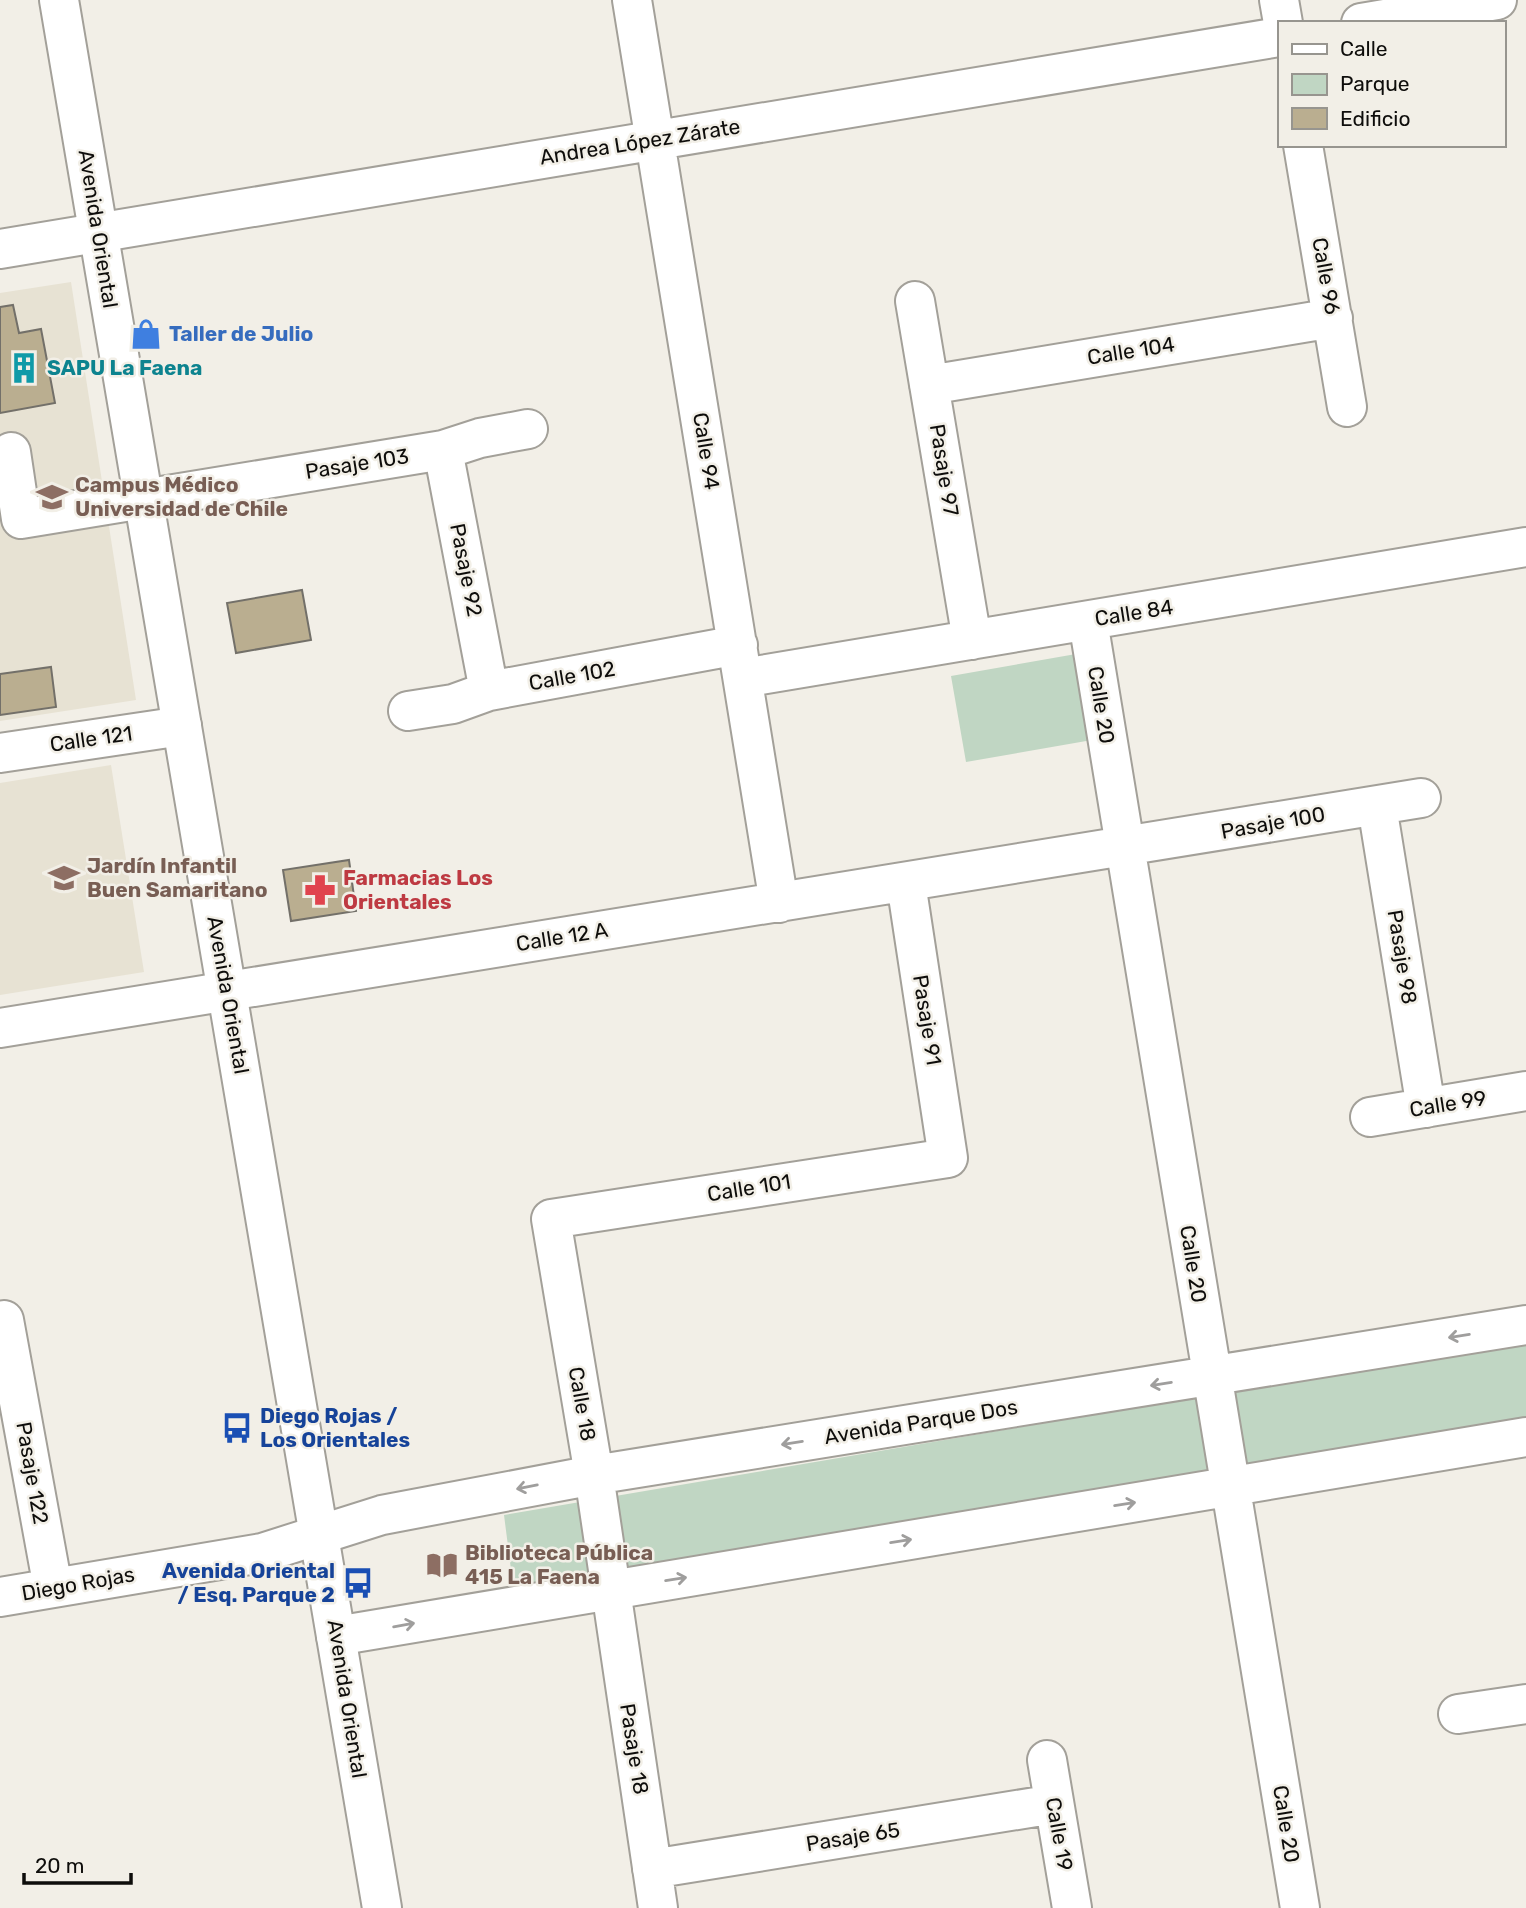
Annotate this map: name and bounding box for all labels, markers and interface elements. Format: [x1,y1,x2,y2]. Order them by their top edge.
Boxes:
legend [1278,21,1505,147]
text: Calle [1340,36,1388,61]
text: Parque [1340,71,1410,96]
text: Edificio [1340,106,1410,131]
street label: Andrea López Zárate [538,113,742,170]
street label: Avenida Oriental [74,148,123,310]
street label: Calle 96 [1307,236,1346,316]
shop icon: Taller de Julio [129,317,163,351]
place label: Taller de Julio [169,321,313,346]
street label: Calle 104 [1085,331,1176,370]
building icon: SAPU La Faena [7,351,41,385]
place label: SAPU La Faena [47,355,202,380]
street label: Calle 94 [688,411,725,491]
street label: Pasaje 97 [925,422,964,518]
street label: Pasaje 103 [303,443,411,484]
place label: Campus Médico Universidad de Chile [75,472,288,521]
school or university icon: Campus Médico Universidad de Chile [35,480,69,514]
street label: Pasaje 92 [445,521,488,619]
street label: Calle 84 [1093,594,1175,631]
street label: Calle 102 [527,656,617,695]
street label: Calle 20 [1083,664,1120,746]
street label: Calle 121 [48,720,134,757]
street label: Pasaje 100 [1219,801,1327,844]
place label: Jardín Infantil Buen Samaritano [87,853,268,902]
school or university icon: Jardín Infantil Buen Samaritano [47,861,81,895]
place label: Farmacias Los Orientales [343,865,493,914]
pharmacy icon: Farmacias Los Orientales [303,873,337,907]
street label: Pasaje 98 [1383,908,1422,1006]
street label: Avenida Oriental [202,914,255,1076]
street label: Calle 12 A [514,917,610,956]
street label: Pasaje 91 [908,973,947,1067]
street label: Calle 99 [1408,1085,1488,1122]
street label: Calle 101 [705,1169,792,1206]
street label: Calle 20 [1175,1223,1212,1305]
one-way arrow [1448,1330,1471,1343]
street label: Calle 18 [564,1365,601,1443]
one-way arrow [1151,1378,1173,1391]
street label: Avenida Parque Dos [822,1394,1019,1449]
place label: Diego Rojas / Los Orientales [260,1403,410,1452]
bus stop icon: Diego Rojas / Los Orientales [220,1411,254,1445]
street label: Pasaje 122 [11,1420,54,1526]
one-way arrow [781,1437,804,1450]
one-way arrow [516,1481,539,1495]
one-way arrow [1113,1497,1136,1510]
one-way arrow [889,1534,912,1547]
place label: Biblioteca Pública 415 La Faena [465,1540,653,1589]
library icon: Biblioteca Pública 415 La Faena [425,1548,459,1582]
place label: Avenida Oriental / Esq. Parque 2 [162,1558,335,1607]
street label: Diego Rojas [19,1561,136,1606]
bus stop icon: Avenida Oriental / Esq. Parque 2 [341,1566,375,1600]
one-way arrow [665,1572,687,1585]
street label: Avenida Oriental [323,1618,372,1780]
one-way arrow [392,1618,415,1631]
street label: Pasaje 18 [615,1702,654,1796]
street label: Calle 20 [1268,1783,1305,1865]
street label: Calle 19 [1041,1795,1078,1873]
street label: Pasaje 65 [804,1817,902,1856]
scale bar [24,1842,131,1886]
text: 20 m [35,1853,84,1878]

